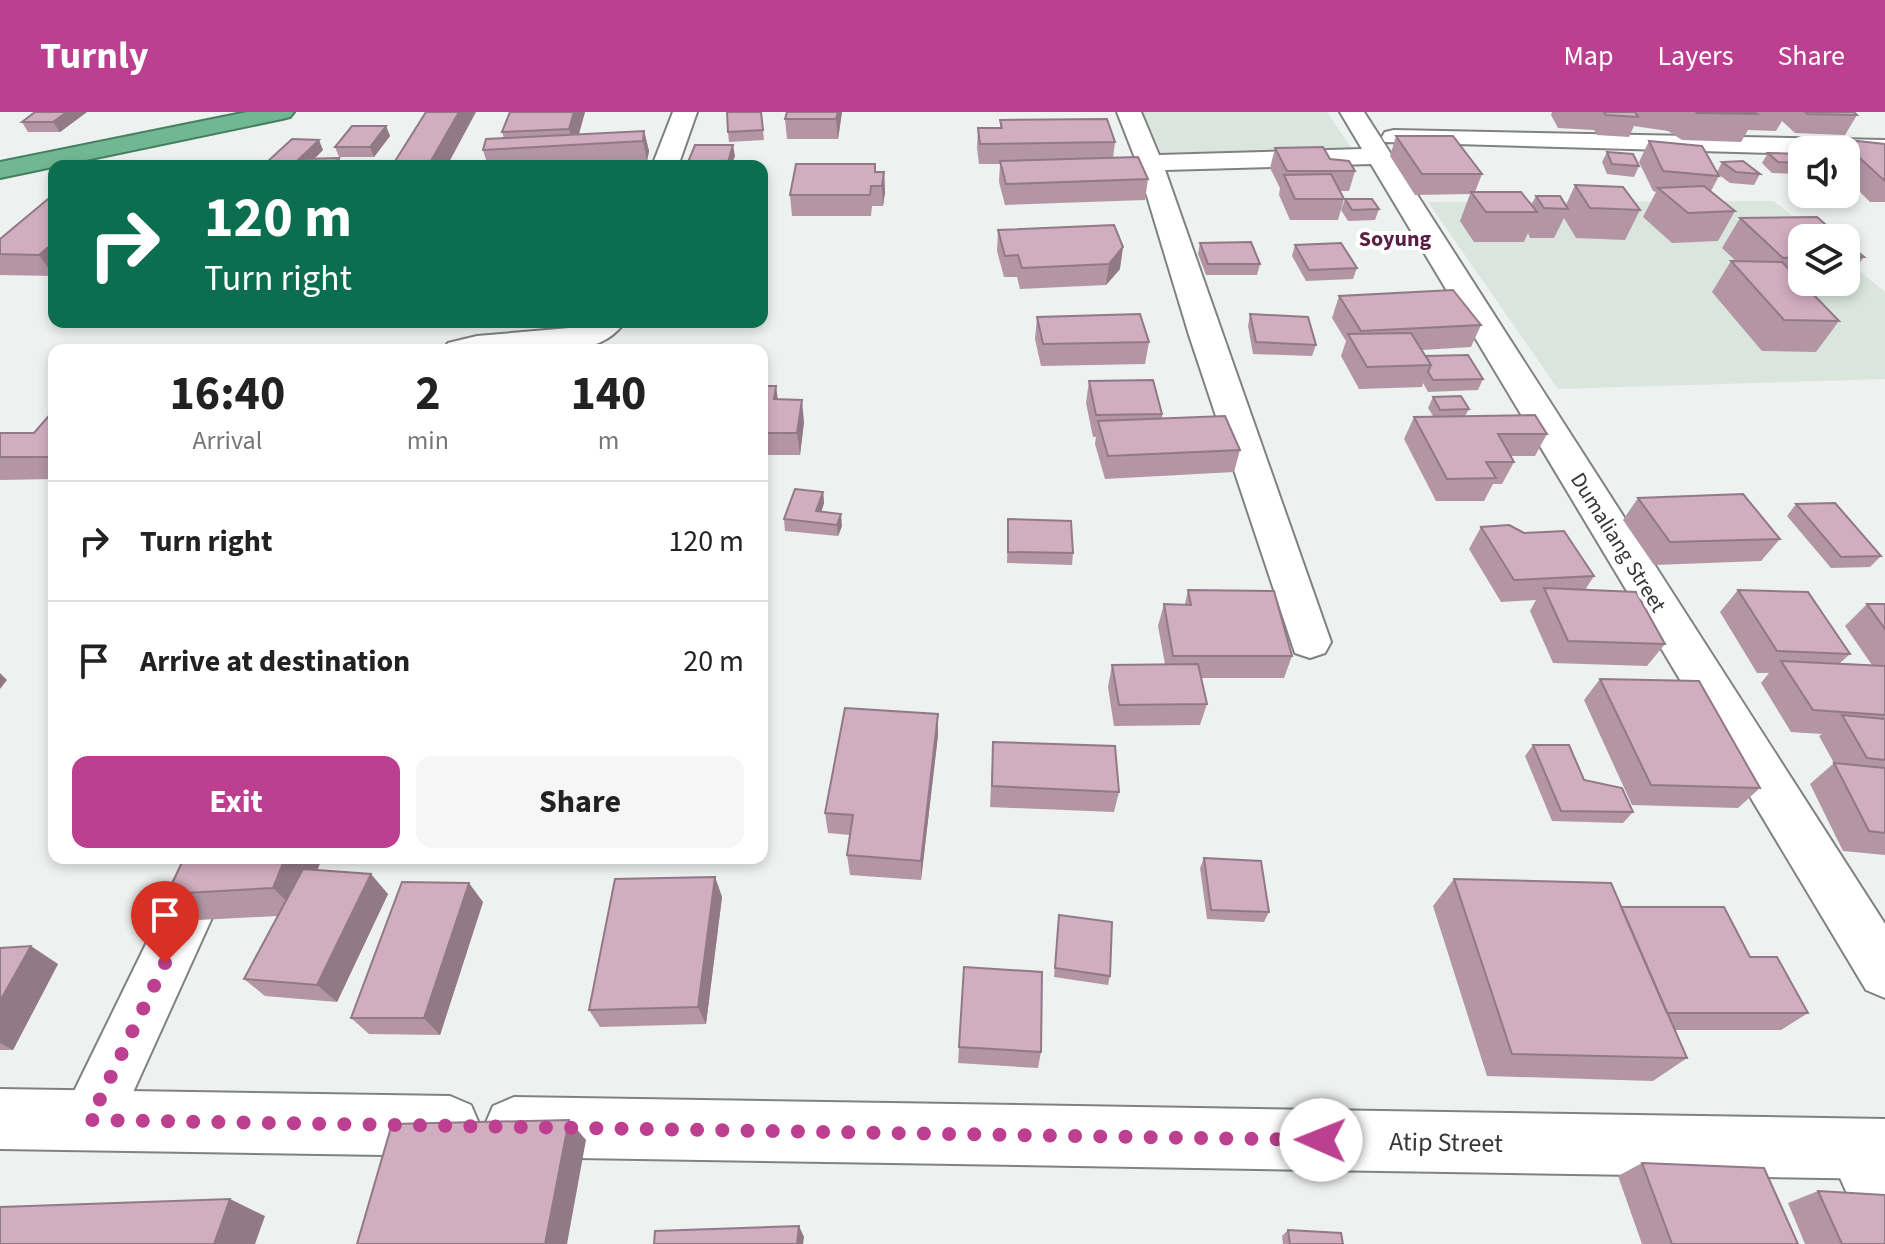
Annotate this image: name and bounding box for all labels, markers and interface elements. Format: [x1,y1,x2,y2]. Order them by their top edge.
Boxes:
text: Turnly [40,29,149,83]
text: Map [1563,36,1613,76]
text: Layers [1657,36,1733,76]
text: Share [1777,36,1845,76]
map controls [1788,136,1860,296]
button: sound [1788,136,1860,208]
text: 120 m [204,179,352,258]
icon: right [72,192,176,296]
district label: Soyung [1359,223,1432,255]
button: layers [1788,224,1860,296]
text: Turn right [204,253,352,304]
text: 16:40 [169,360,285,428]
text: 2 [415,360,441,428]
text: 140 [570,360,646,428]
text: Arrival [192,422,262,459]
text: min [407,422,449,459]
text: m [598,422,619,459]
street label: Dumaliang Street [1562,466,1674,619]
icon: right [72,519,116,563]
text: Turn right [140,520,272,563]
text: 120 m [668,520,744,563]
icon: arrive [72,639,116,683]
text: Arrive at destination [140,640,410,683]
text: 20 m [683,640,744,683]
button: Exit [72,756,400,848]
button: Share [416,756,744,848]
pin [131,881,199,963]
icon: arrive [143,893,187,937]
position arrow [1279,1098,1363,1182]
street label: Atip Street [1389,1123,1503,1162]

